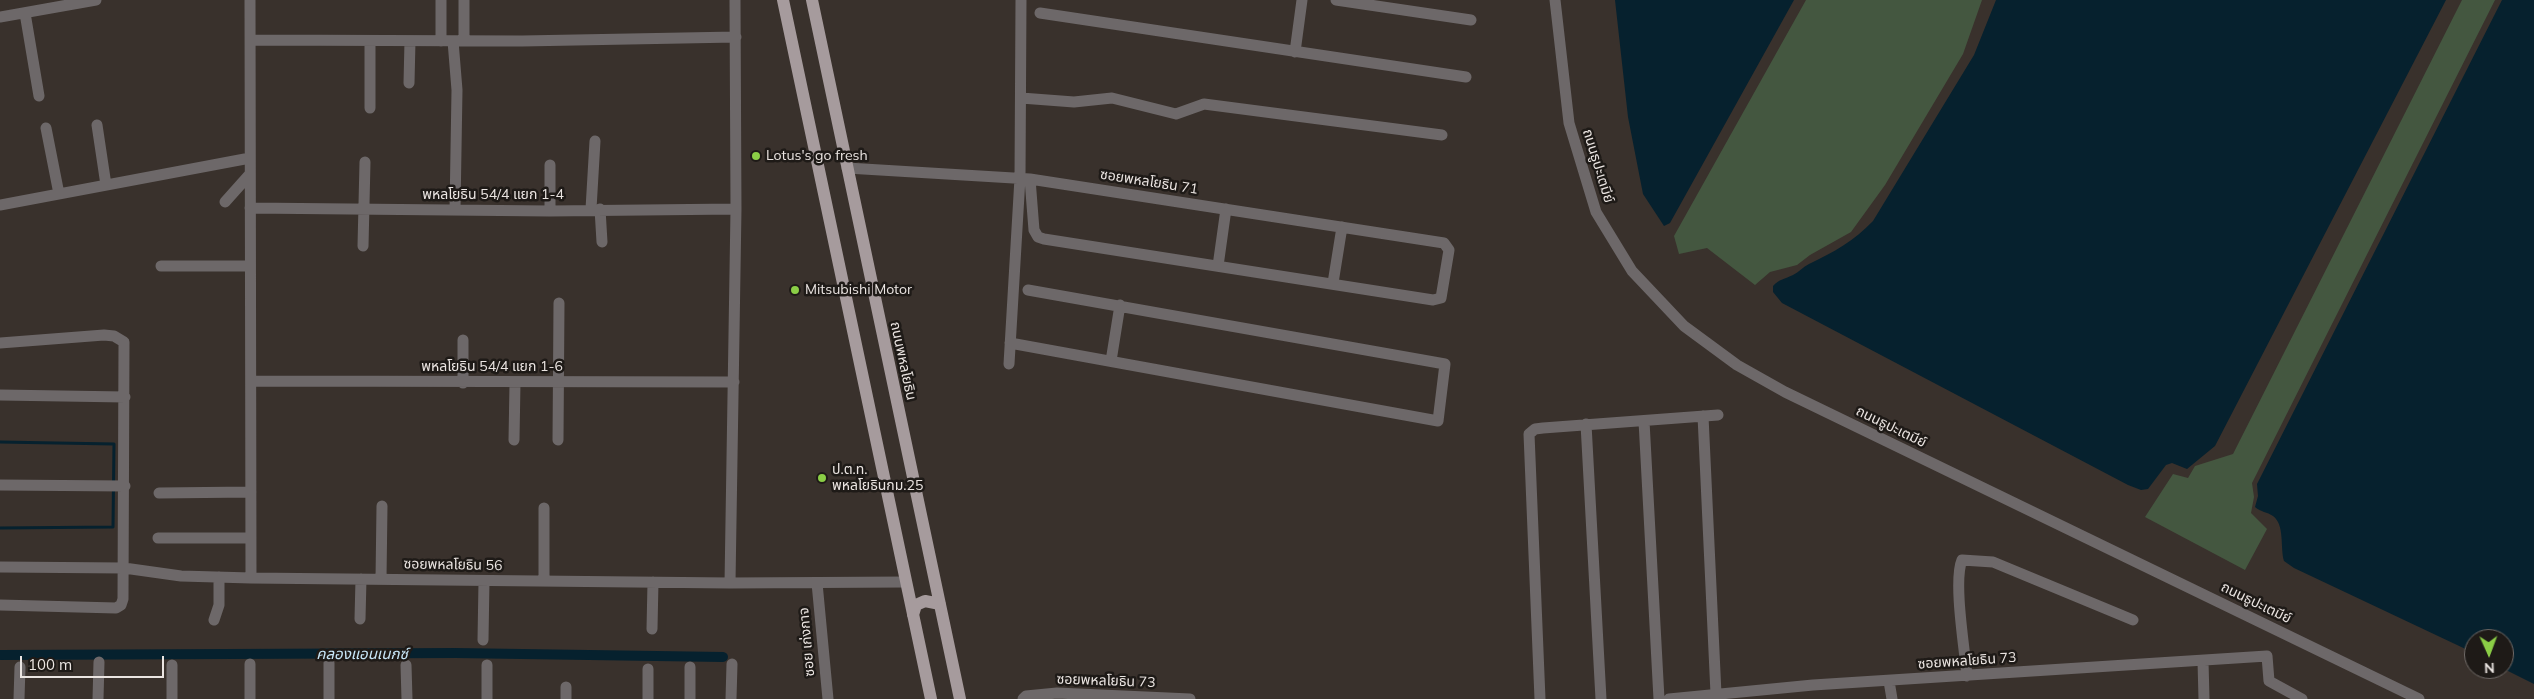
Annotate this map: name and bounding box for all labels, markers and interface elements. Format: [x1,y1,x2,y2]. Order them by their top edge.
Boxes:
street label: ถนนธูปะเตมีย์ [1579,127,1617,205]
place label: Lotus's go fresh [766,148,868,164]
marker: Lotus's go fresh [750,150,762,162]
street label: ซอยพหลโยธิน 71 [1099,166,1199,198]
street label: พหลโยธิน 54/4 แยก 1-4 [422,187,564,203]
place label: Mitsubishi Motor [805,282,912,298]
marker: Mitsubishi Motor [789,284,801,296]
street label: ถนนพหลโยธิน [886,320,920,402]
street label: พหลโยธิน 54/4 แยก 1-6 [421,359,563,375]
street label: ถนนธูปะเตมีย์ [1853,403,1929,451]
place label: ป.ต.ท. พหลโยธินกม.25 [832,462,923,494]
marker: ป.ต.ท. พหลโยธินกม.25 [816,472,828,484]
street label: ซอยพหลโยธิน 56 [403,556,503,574]
street label: ถนนธูปะเตมีย์ [2218,579,2294,627]
street label: ซอย เก่งกาจ [796,607,818,677]
north arrow [2464,629,2514,679]
water label: คลองแอนเนกซ์ [316,645,408,663]
scale bar [22,646,166,678]
street label: ซอยพหลโยธิน 73 [1917,649,2017,673]
text: 100 m [28,655,72,674]
text: N [2484,659,2495,677]
street label: ซอยพหลโยธิน 73 [1056,671,1156,691]

